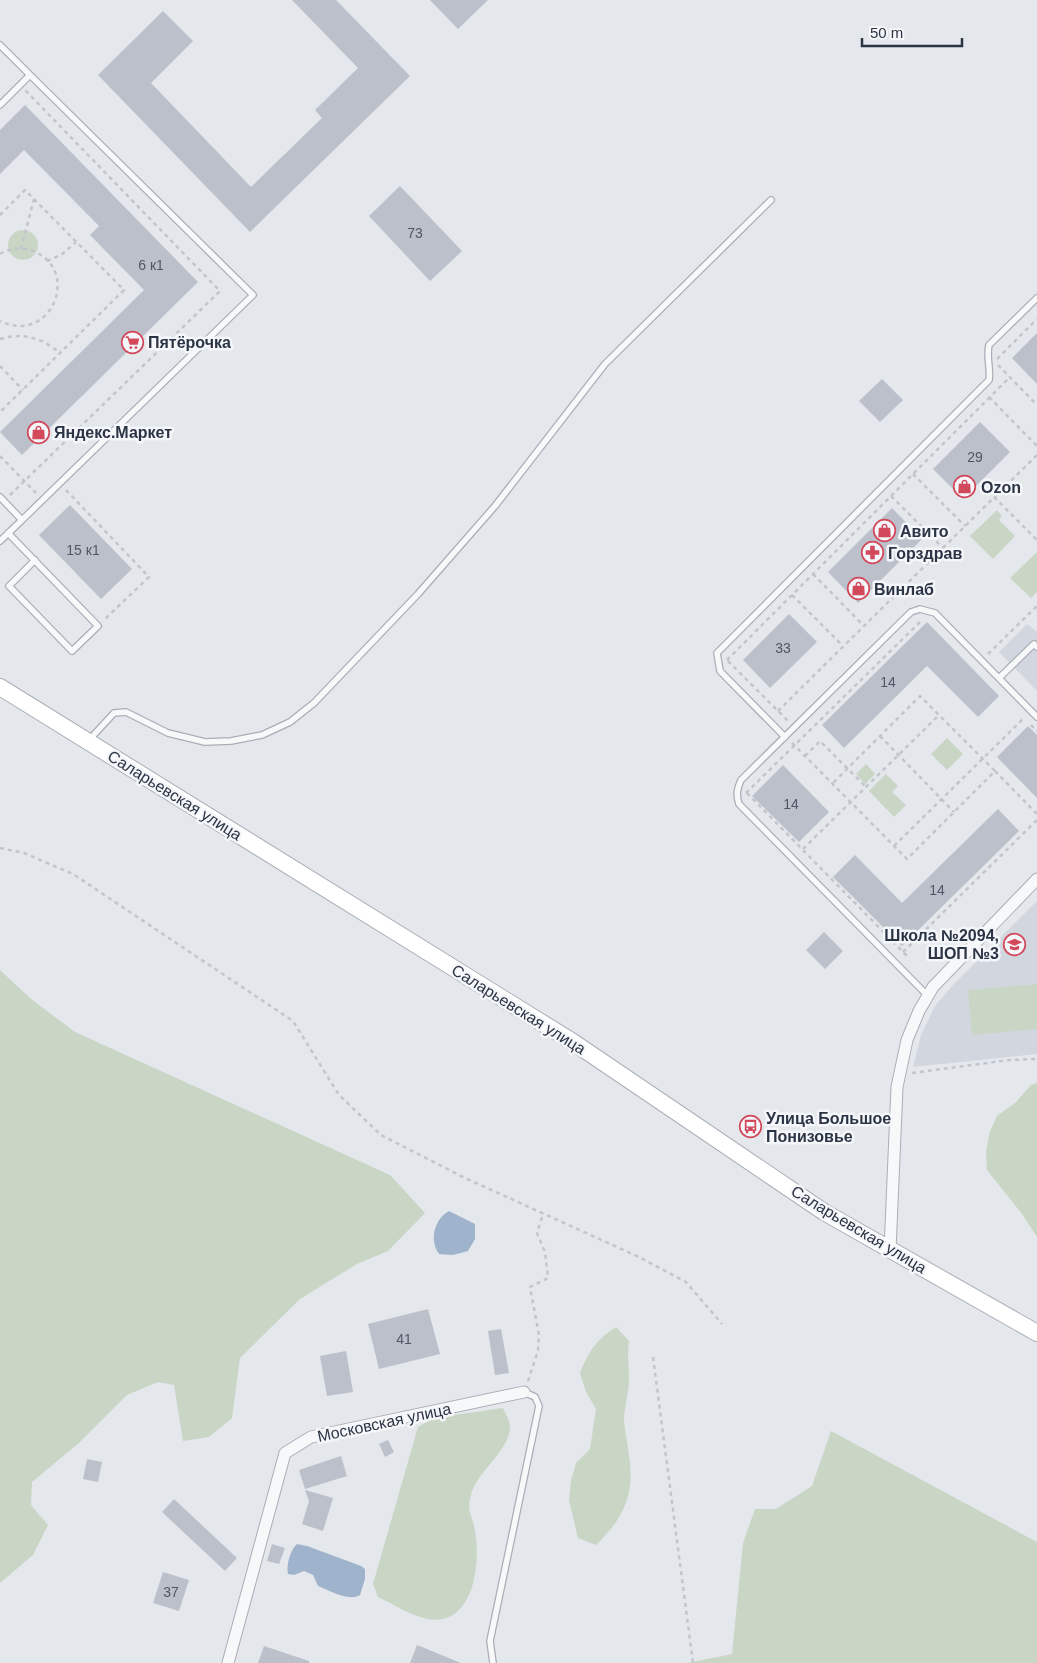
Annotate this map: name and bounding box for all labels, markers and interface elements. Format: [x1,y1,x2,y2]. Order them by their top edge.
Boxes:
scale bar [862,15,962,47]
text: 50 m [870,24,903,41]
house number: 73 [407,225,423,241]
house number: 6 к1 [138,257,164,273]
supermarket icon: Пятёрочка [120,330,144,354]
place label: Пятёрочка [148,334,231,351]
shop icon: Яндекс.Маркет [26,420,50,444]
place label: Яндекс.Маркет [54,424,172,441]
house number: 29 [967,449,983,465]
shop icon: Ozon [953,475,977,499]
place label: Ozon [981,479,1021,496]
shop icon: Авито [872,519,896,543]
place label: Авито [900,523,949,540]
pharmacy icon: Горздрав [860,541,884,565]
house number: 15 к1 [66,542,100,558]
place label: Горздрав [888,545,962,562]
shop icon: Винлаб [846,577,870,601]
place label: Винлаб [874,581,934,598]
house number: 33 [775,640,791,656]
house number: 14 [880,674,896,690]
street label: Саларьевская улица [105,747,245,844]
house number: 14 [783,796,799,812]
house number: 14 [929,882,945,898]
place label: Школа №2094, ШОП №3 [884,927,999,962]
school or university icon: Школа №2094, ШОП №3 [1003,932,1027,956]
street label: Саларьевская улица [449,961,589,1058]
place label: Улица Большое Понизовье [766,1110,891,1145]
bus stop icon: Улица Большое Понизовье [738,1115,762,1139]
street label: Саларьевская улица [788,1182,929,1277]
house number: 41 [396,1331,412,1347]
street label: Московская улица [316,1400,453,1445]
house number: 37 [163,1584,179,1600]

